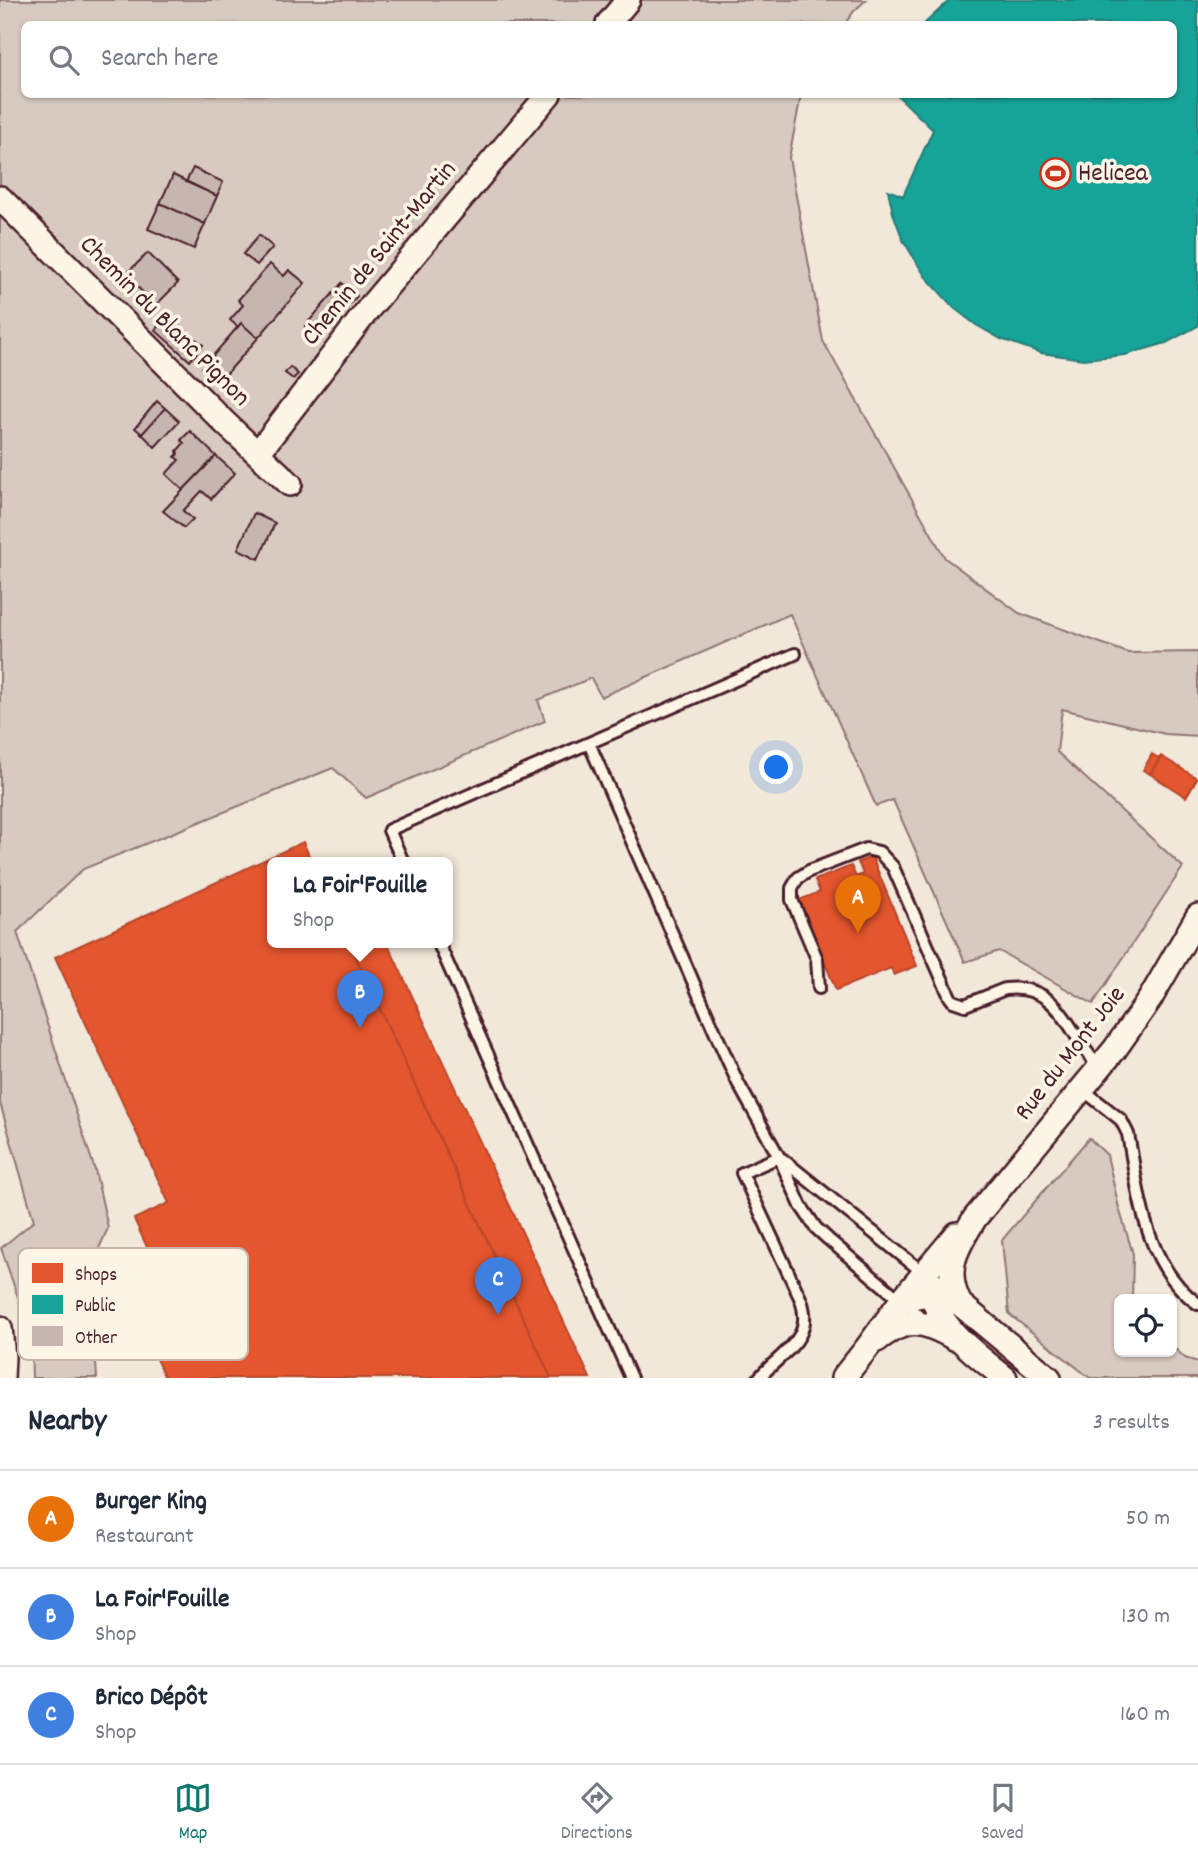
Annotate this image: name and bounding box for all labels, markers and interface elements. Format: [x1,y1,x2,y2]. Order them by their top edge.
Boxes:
search box [21,21,1177,98]
icon: search [45,41,83,79]
text: Search here [101,41,219,78]
street label: Chemin de Saint-Martin [294,153,466,355]
place label: Helicea [1078,156,1149,193]
sports icon: Helicea [1038,157,1072,191]
street label: Chemin du Blanc Pignon [70,228,258,416]
your location [759,750,793,784]
popup [267,857,453,948]
text: La Foir'Fouille [293,868,427,905]
pin: A [835,875,881,933]
text: Shop [293,905,334,938]
pin: B [337,970,383,1028]
street label: Rue du Mont Joie [1006,979,1136,1129]
legend [18,1248,248,1360]
pin: C [475,1257,521,1315]
text: Shops [75,1263,117,1290]
text: Public [75,1294,116,1321]
map controls [1114,1294,1177,1357]
button: locate [1114,1294,1177,1357]
text: Other [75,1326,117,1353]
text: Nearby [28,1402,106,1445]
text: 3 results [1093,1407,1170,1440]
text: Burger King [95,1484,207,1521]
text: A [45,1503,57,1536]
text: 50 m [1126,1503,1170,1536]
text: Restaurant [95,1521,194,1554]
text: La Foir'Fouille [95,1582,229,1619]
text: B [46,1601,56,1634]
text: 130 m [1121,1601,1170,1634]
text: Shop [95,1619,137,1652]
text: Brico Dépôt [95,1680,207,1717]
text: C [45,1699,57,1732]
text: 160 m [1120,1699,1170,1732]
text: Shop [95,1717,137,1750]
tab: Map [174,1779,212,1848]
tab: Directions [561,1779,633,1848]
tab: Saved [981,1779,1024,1848]

